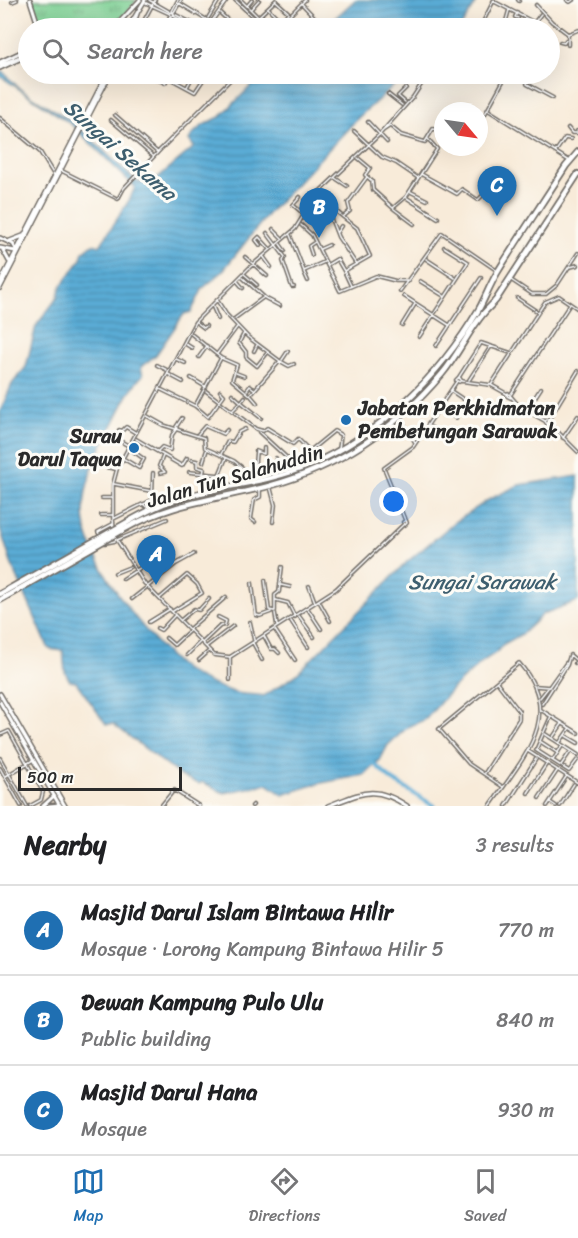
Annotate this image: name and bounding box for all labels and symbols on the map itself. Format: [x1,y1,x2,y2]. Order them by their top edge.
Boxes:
water label: Sungai Sekama [55,90,187,212]
north arrow [434,102,488,156]
pin: C [478,166,516,216]
pin: B [300,188,338,238]
place label: Jabatan Perkhidmatan Pembetungan Sarawak [357,391,558,449]
marker: Jabatan Perkhidmatan Pembetungan Sarawak [339,413,353,427]
place label: Surau Darul Taqwa [18,419,122,477]
street label: Jalan Tun Salahuddin [142,435,328,519]
marker: Surau Darul Taqwa [127,441,141,455]
your location [379,487,408,516]
pin: A [136,536,176,585]
water label: Sungai Sarawak [408,563,558,601]
scale bar [18,764,182,792]

